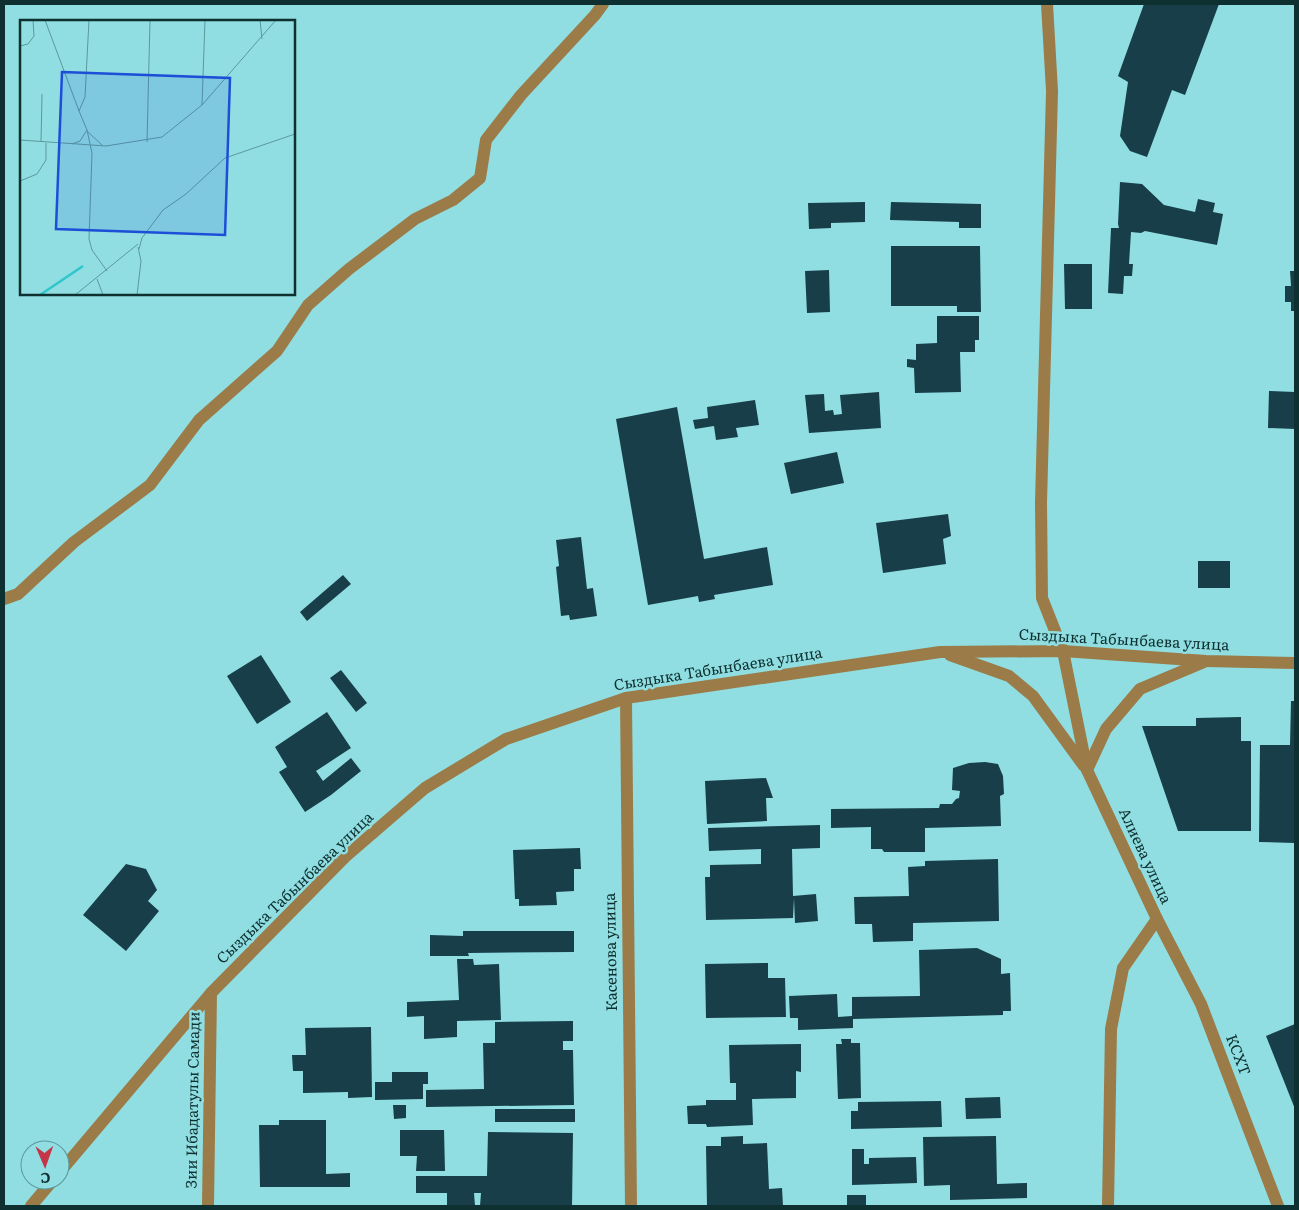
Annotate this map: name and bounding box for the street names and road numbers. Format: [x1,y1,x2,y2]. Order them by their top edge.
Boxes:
street label: Сыздыка Табынбаева улица [1018,622,1231,656]
street label: Сыздыка Табынбаева улица [612,640,825,695]
street label: Алиева улица [1114,803,1179,908]
street label: Сыздыка Табынбаева улица [210,805,378,968]
street label: Касенова улица [597,892,622,1011]
street label: Зии Ибадатулы Самади [178,1011,205,1189]
street label: КСХТ [1221,1031,1258,1078]

